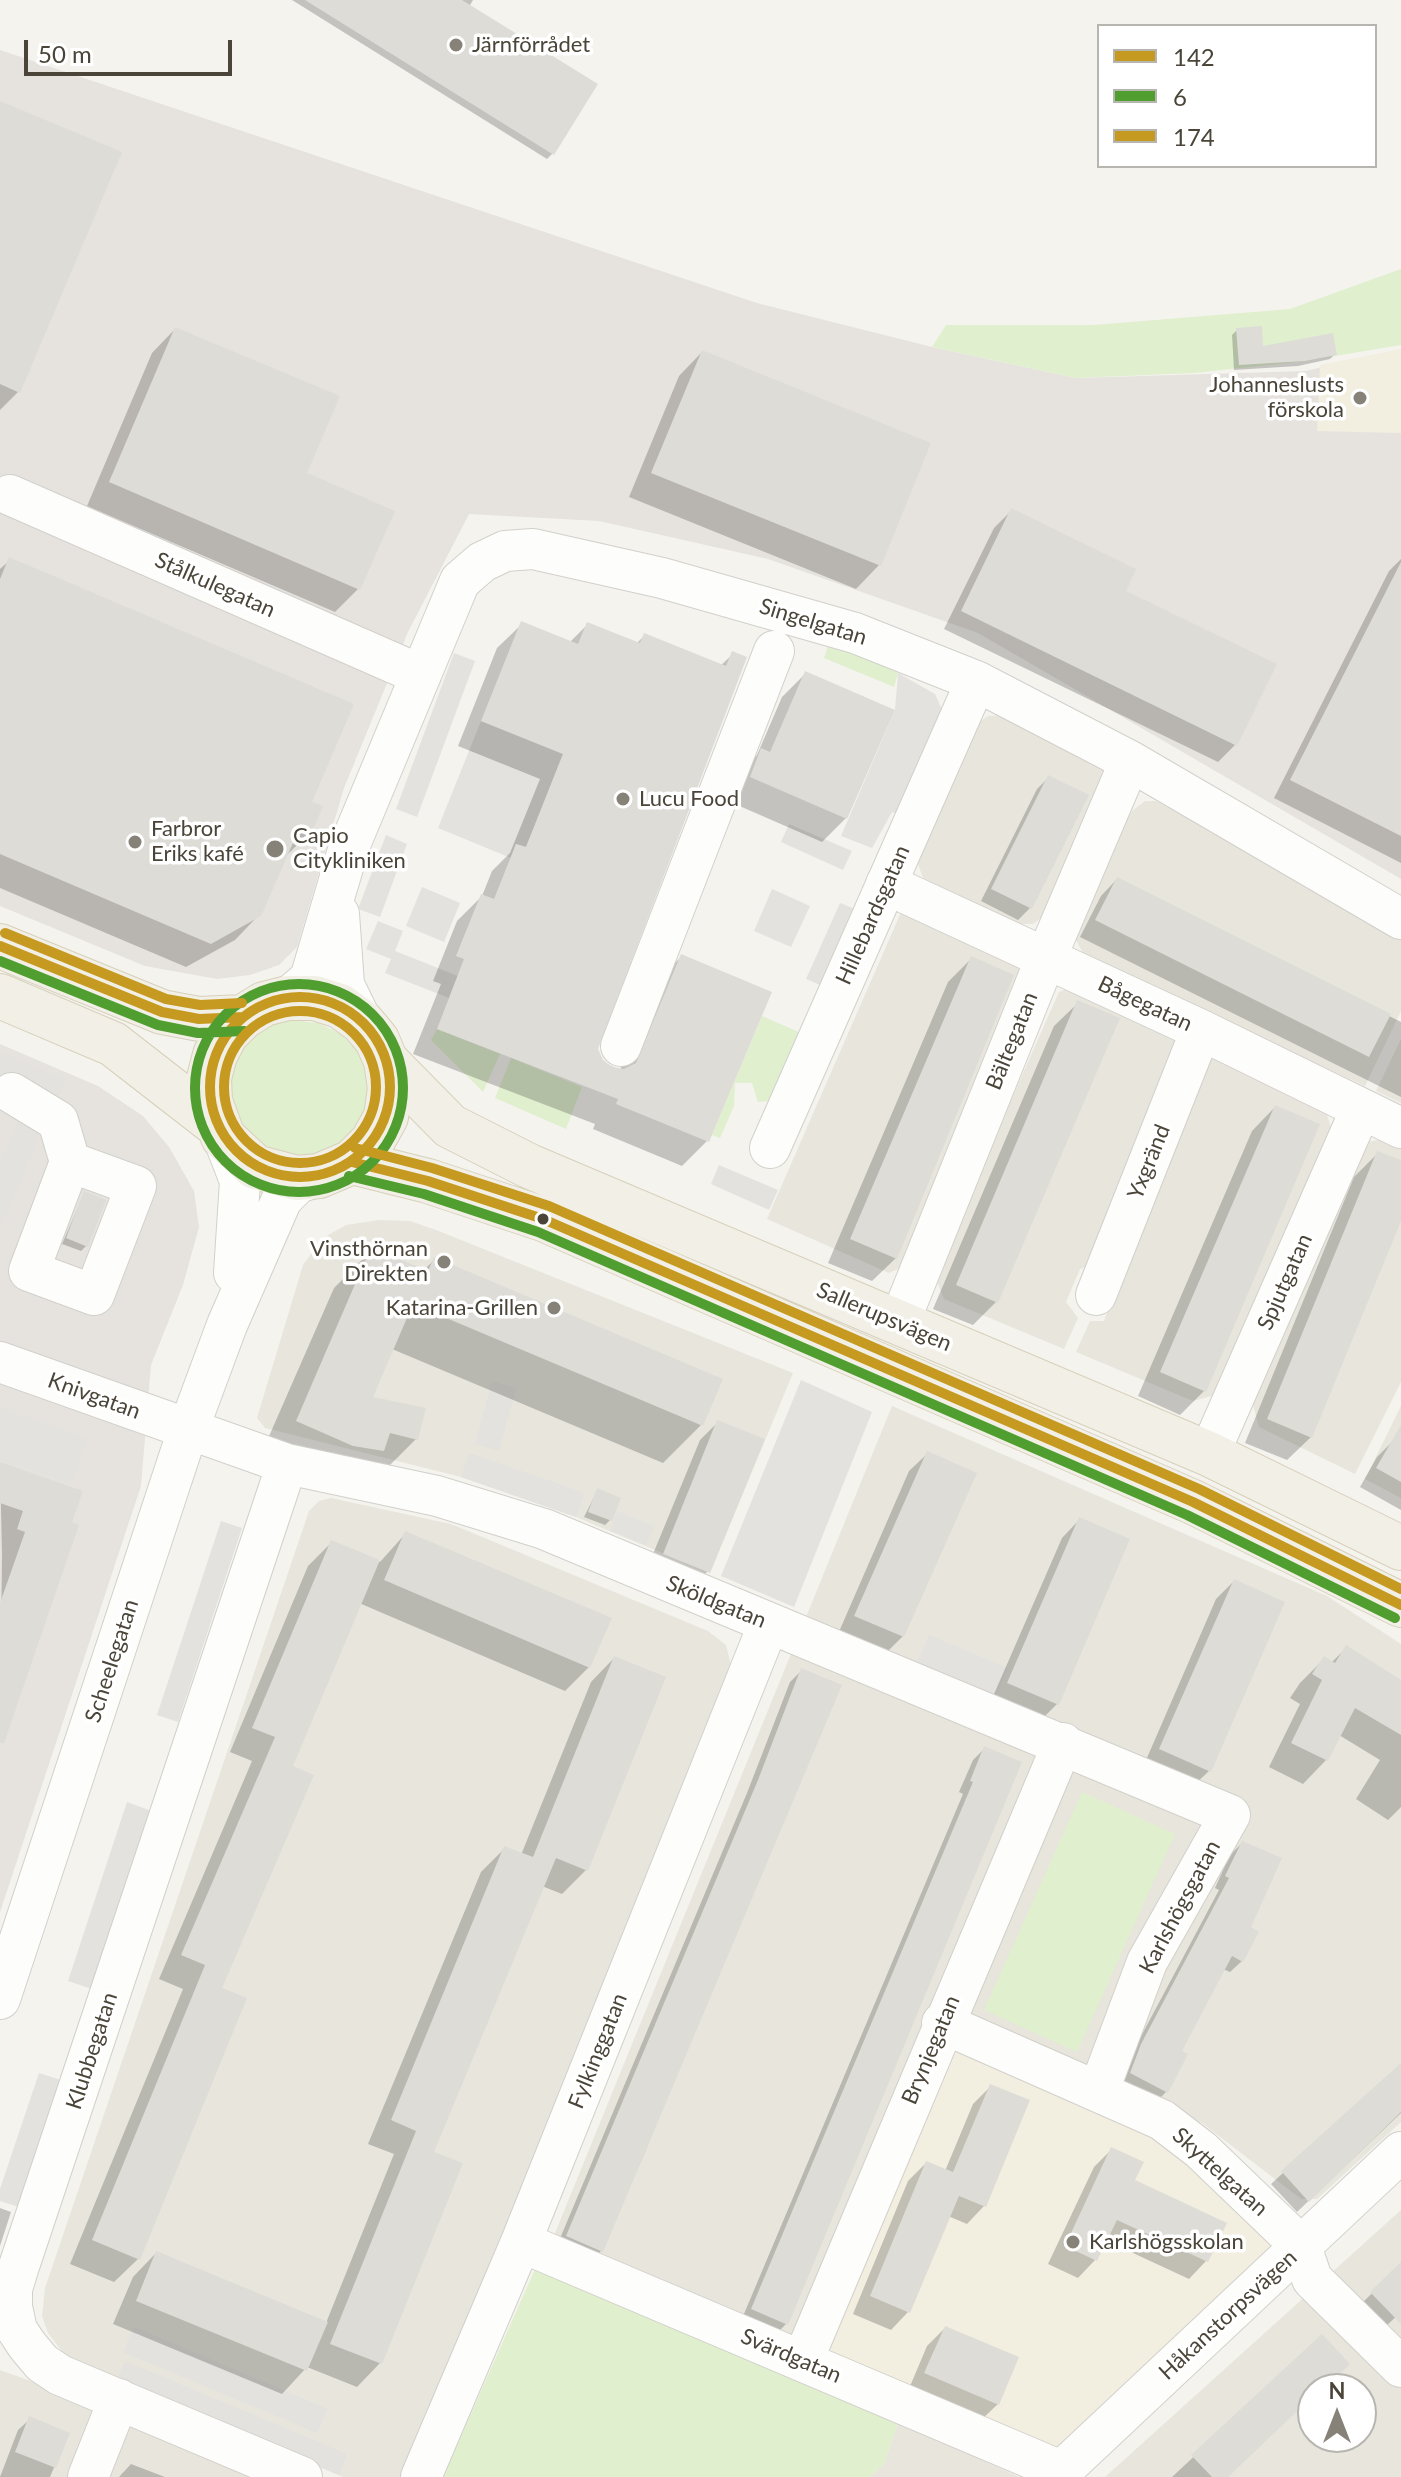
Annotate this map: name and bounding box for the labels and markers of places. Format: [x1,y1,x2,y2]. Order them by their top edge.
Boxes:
place label: Järnförrådet [472,32,590,58]
marker: Järnförrådet [447,36,465,54]
place label: Johanneslusts förskola [1209,372,1344,424]
marker: Johanneslusts förskola [1351,389,1369,407]
place label: Lucu Food [639,786,739,812]
marker: Lucu Food [614,790,632,808]
place label: Farbror Eriks kafé [151,816,244,868]
place label: Capio Citykliniken [293,823,406,874]
marker: Farbror Eriks kafé [126,833,144,851]
marker: Capio Citykliniken [264,838,286,860]
unlabelled marker [535,1211,551,1227]
place label: Vinsthörnan Direkten [310,1236,428,1288]
marker: Vinsthörnan Direkten [435,1253,453,1271]
place label: Katarina-Grillen [386,1295,538,1321]
marker: Katarina-Grillen [545,1299,563,1317]
place label: Karlshögsskolan [1089,2229,1244,2255]
marker: Karlshögsskolan [1064,2233,1082,2251]

